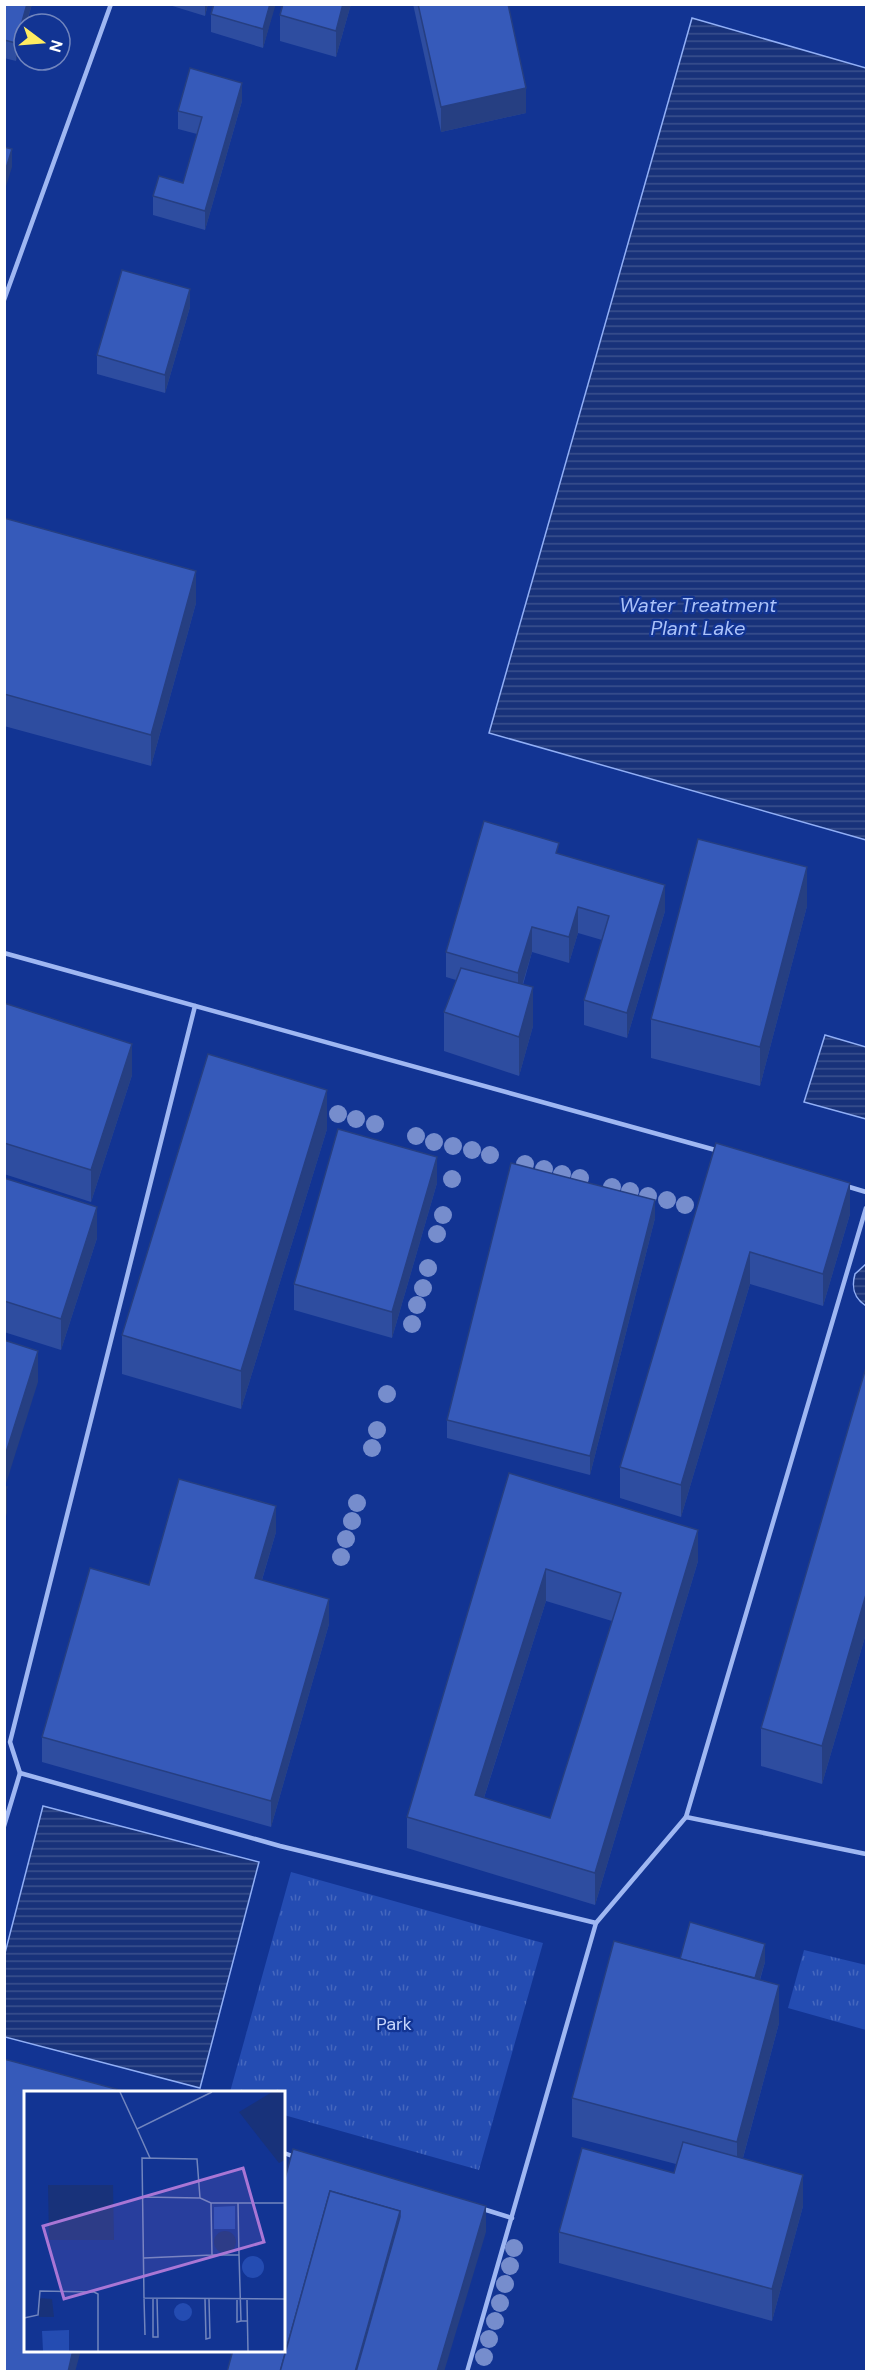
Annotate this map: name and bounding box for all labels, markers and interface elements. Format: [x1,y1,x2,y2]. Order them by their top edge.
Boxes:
north arrow [12,12,72,72]
text: N [44,37,68,55]
water label: Water Treatment Plant Lake [619,592,777,641]
park label: Park [376,2012,412,2036]
inset map [24,2091,285,2352]

